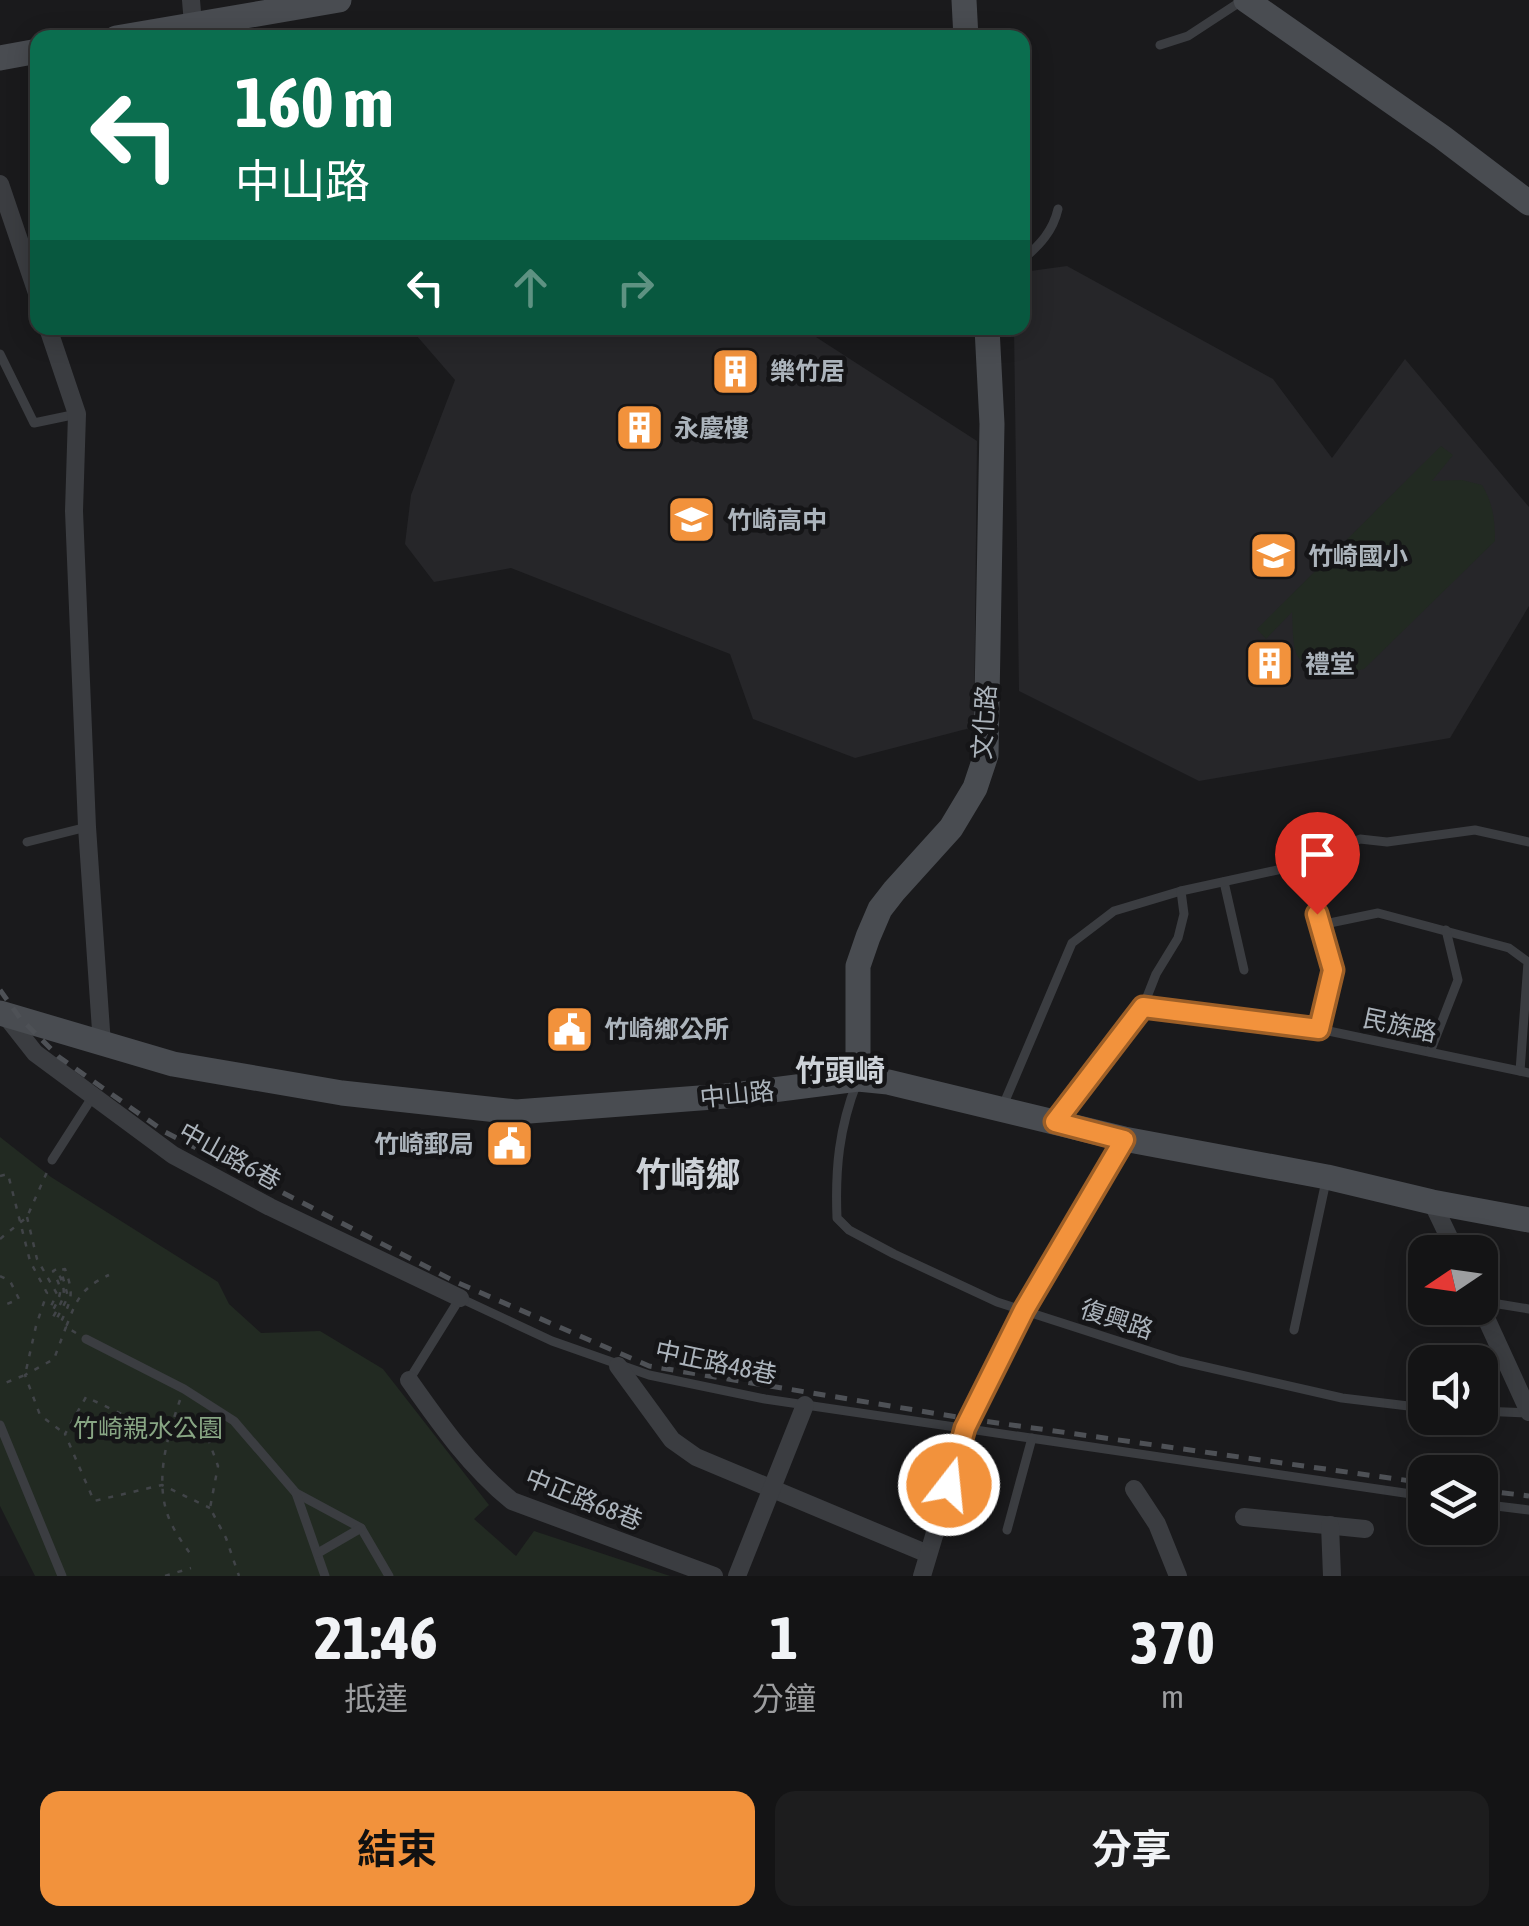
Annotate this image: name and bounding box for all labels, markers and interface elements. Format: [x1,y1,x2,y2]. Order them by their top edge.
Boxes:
text: 160 m [235,62,394,142]
icon: left [70,70,200,200]
text: 中山路 [235,155,370,207]
icon: left [398,260,453,315]
icon: ahead [503,260,558,315]
icon: right [608,260,663,315]
building icon: 樂竹居 [709,345,761,397]
place label: 樂竹居 [770,357,845,385]
building icon: 永慶樓 [613,402,665,454]
place label: 永慶樓 [674,414,749,442]
school or university icon: 竹崎高中 [666,494,718,546]
place label: 竹崎高中 [727,506,827,534]
school or university icon: 竹崎國小 [1247,530,1299,582]
place label: 竹崎國小 [1308,542,1408,570]
building icon: 禮堂 [1244,638,1296,690]
place label: 禮堂 [1305,650,1355,678]
street label: 文化路 [967,684,1001,760]
pin [1275,812,1360,915]
icon: arrive [1290,827,1345,882]
public building icon: 竹崎鄉公所 [543,1003,595,1055]
street label: 民族路 [1360,1004,1440,1046]
place label: 竹崎鄉公所 [604,1015,729,1043]
district label: 竹頭崎 [795,1053,885,1087]
street label: 中山路 [698,1076,776,1112]
street label: 中山路6巷 [174,1117,286,1195]
public building icon: 竹崎郵局 [483,1118,535,1170]
place label: 竹崎郵局 [374,1130,474,1158]
district label: 竹崎鄉 [635,1154,741,1194]
north arrow [1408,1235,1498,1325]
map controls [1408,1235,1498,1545]
street label: 復興路 [1077,1294,1157,1344]
street label: 中正路48巷 [653,1335,779,1389]
button: sound [1408,1345,1498,1435]
park label: 竹崎親水公園 [73,1414,223,1442]
position arrow [897,1433,1001,1537]
button: layers [1408,1455,1498,1545]
street label: 中正路68巷 [521,1463,647,1535]
text: 21:46 [314,1603,438,1672]
text: 1 [770,1603,798,1672]
text: 370 [1130,1608,1215,1677]
text: m [1161,1678,1184,1715]
text: 抵達 [344,1680,408,1717]
text: 分鐘 [752,1680,816,1717]
button: 結束 [40,1791,755,1906]
button: 分享 [775,1791,1489,1906]

